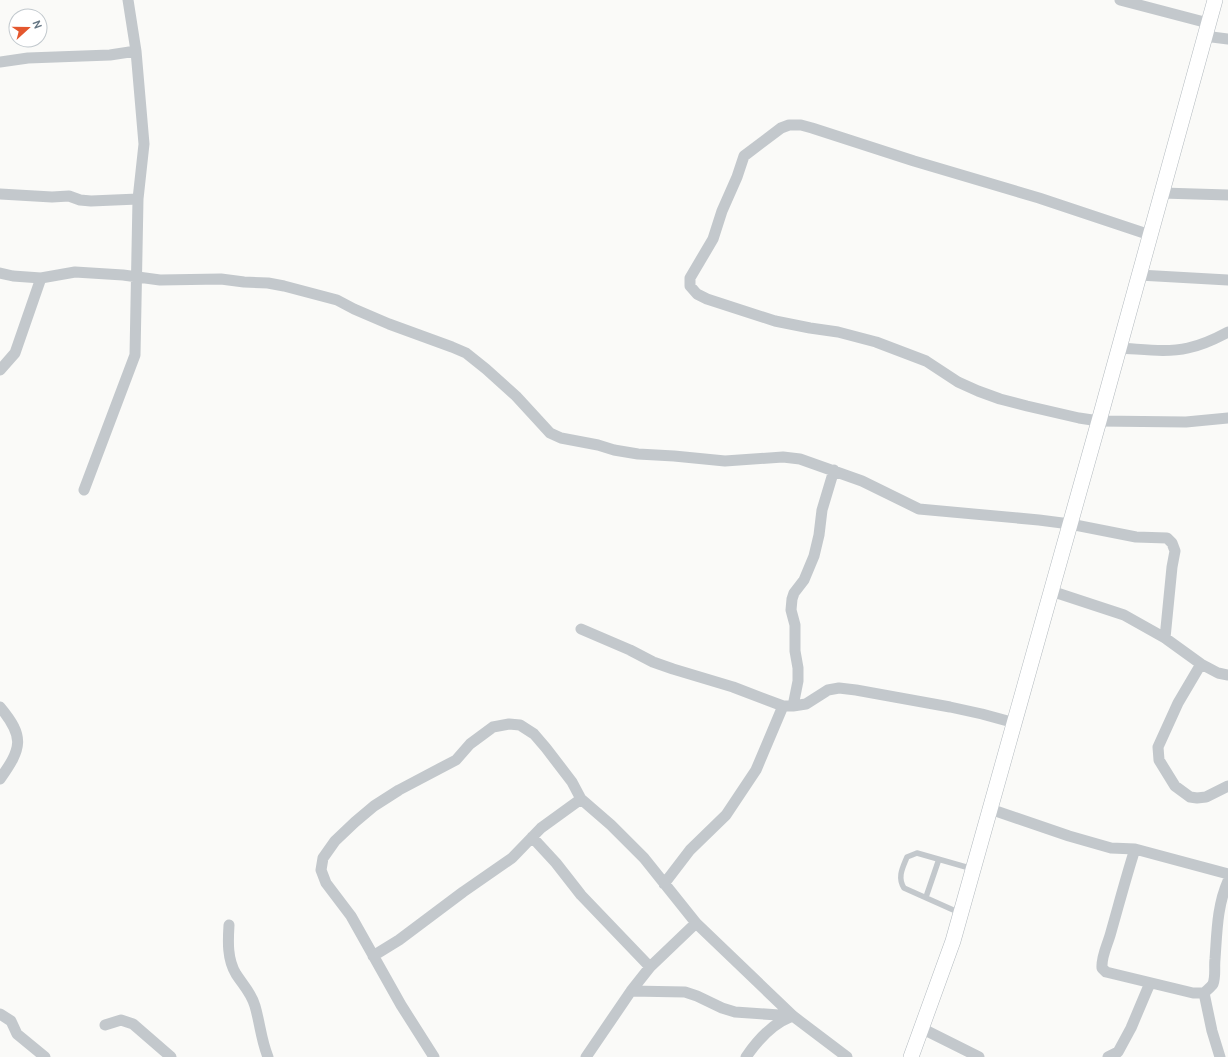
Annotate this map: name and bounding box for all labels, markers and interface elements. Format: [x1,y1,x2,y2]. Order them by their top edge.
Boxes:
north arrow [8,8,48,48]
text: N [29,18,45,31]

